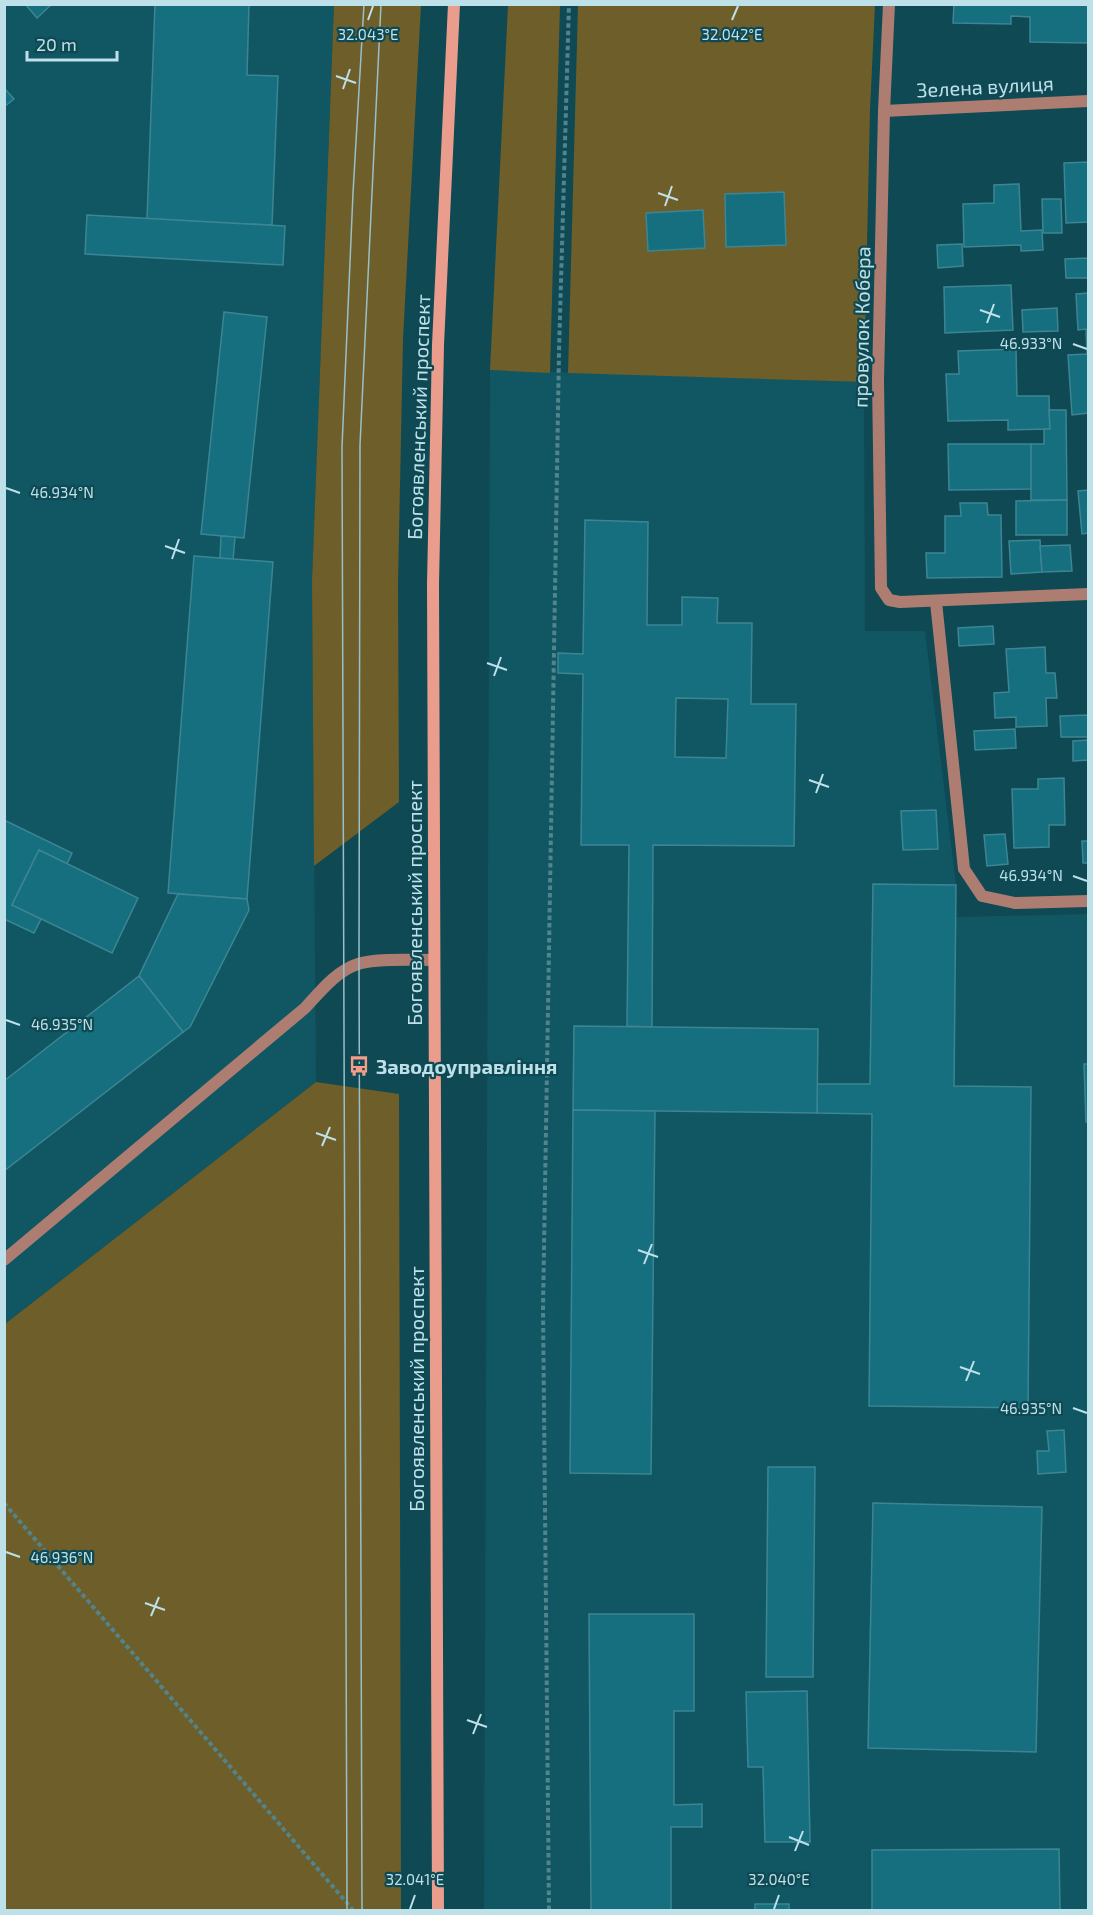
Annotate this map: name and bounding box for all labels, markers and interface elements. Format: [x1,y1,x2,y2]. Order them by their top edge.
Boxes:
scale bar [27,24,117,62]
text: 32.043°E [338,25,398,43]
text: 32.042°E [702,25,762,43]
text: 20 m [36,33,77,55]
street label: Зелена вулиця [916,70,1054,103]
street label: провулок Кобера [848,246,875,408]
street label: Богоявленський проспект [402,294,434,540]
text: 46.933°N [1000,334,1062,352]
text: 46.934°N [30,483,94,501]
street label: Богоявленський проспект [402,780,426,1026]
text: 46.934°N [999,866,1063,884]
text: 46.935°N [31,1015,93,1033]
bus stop icon: Заводоуправління [347,1054,371,1078]
place label: Заводоуправління [376,1054,557,1078]
street label: Богоявленський проспект [404,1266,428,1512]
text: 46.935°N [1000,1399,1062,1417]
text: 46.936°N [31,1548,93,1566]
text: 32.041°E [386,1870,444,1888]
text: 32.040°E [748,1870,810,1888]

